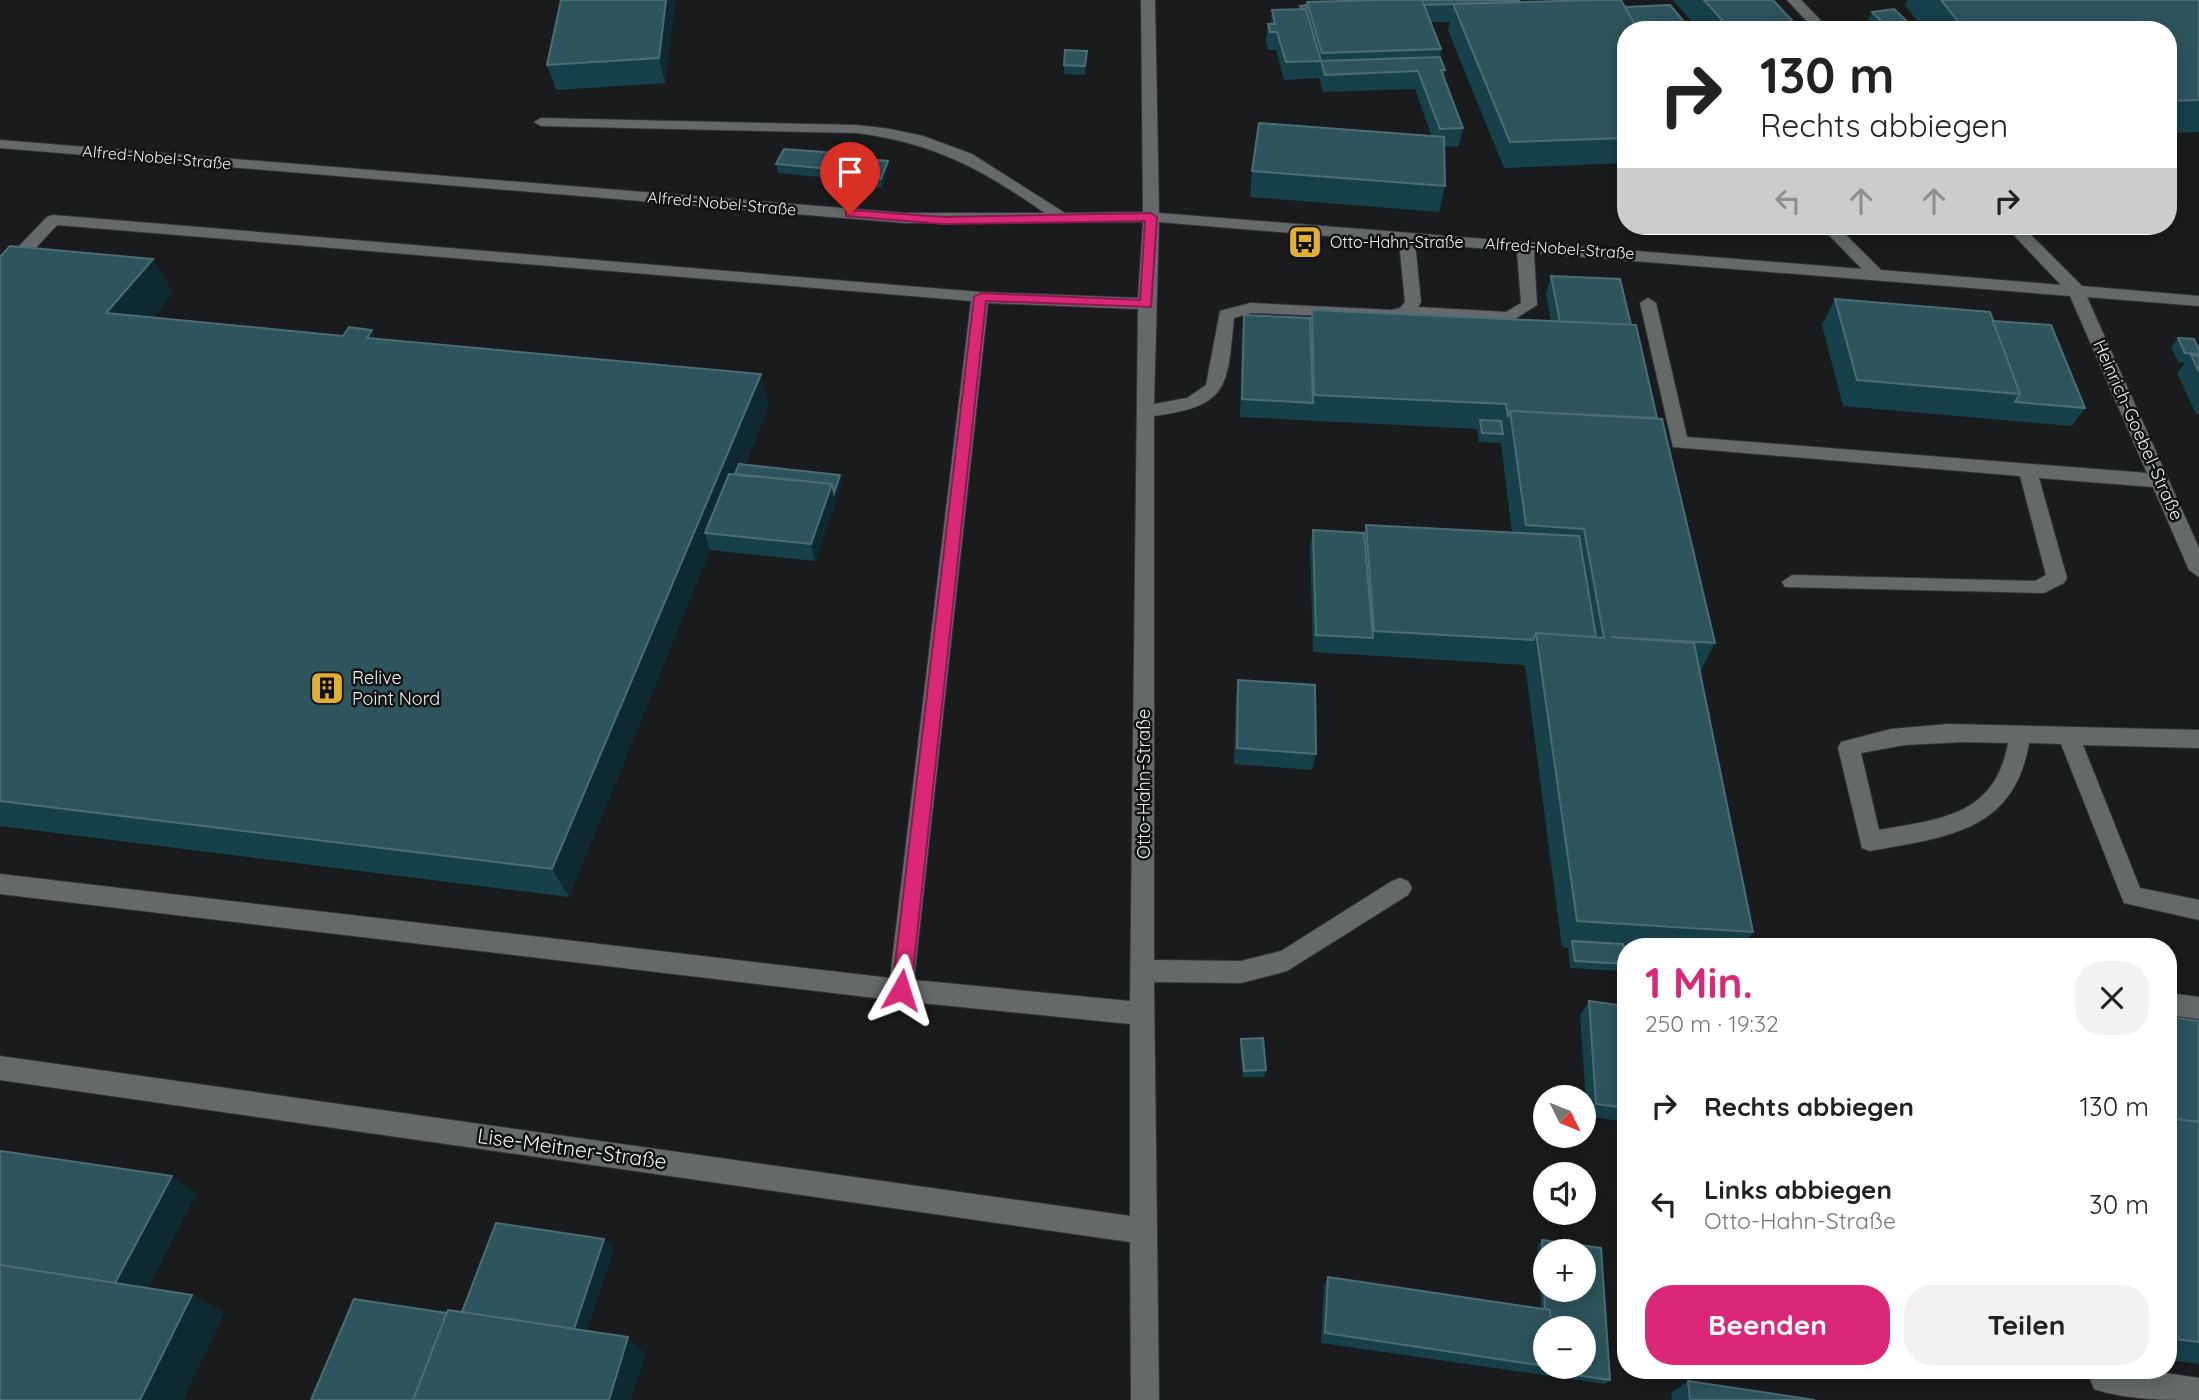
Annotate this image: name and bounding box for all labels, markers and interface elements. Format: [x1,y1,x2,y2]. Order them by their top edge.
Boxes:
text: 130 m [1760,44,1894,105]
icon: right [1645,49,1736,140]
text: Rechts abbiegen [1760,105,2008,145]
street label: Alfred-Nobel-Straße [82,141,232,173]
pin [820,142,880,214]
icon: arrive [831,153,869,191]
icon: left [1769,182,1807,220]
icon: ahead [1842,182,1880,220]
icon: ahead [1915,182,1953,220]
icon: right [1988,182,2026,220]
street label: Alfred-Nobel-Straße [647,187,797,219]
bus stop icon: Otto-Hahn-Straße [1286,223,1324,261]
place label: Otto-Hahn-Straße [1330,232,1464,252]
street label: Alfred-Nobel-Straße [1485,233,1635,263]
street label: Heinrich-Goebel-Straße [2088,336,2189,524]
place label: Relive Point Nord [352,666,440,710]
building icon: Relive Point Nord [308,669,346,707]
street label: Otto-Hahn-Straße [1132,709,1155,859]
position arrow [864,953,938,1027]
text: 1 Min. [1645,956,1753,1009]
button: close [2075,961,2149,1035]
text: 250 m · 19:32 [1645,1009,1779,1038]
north arrow [1533,1085,1596,1148]
map controls [1533,1085,1596,1379]
icon: right [1645,1087,1683,1125]
text: Rechts abbiegen [1704,1090,1914,1123]
text: 130 m [2079,1090,2149,1123]
street label: Lise-Meitner-Straße [476,1122,668,1174]
button: sound [1533,1162,1596,1225]
text: Links abbiegen [1704,1173,1892,1206]
icon: left [1645,1185,1683,1223]
text: 30 m [2089,1188,2149,1221]
text: Otto-Hahn-Straße [1704,1206,1896,1235]
button: + [1533,1239,1596,1302]
button: Beenden [1645,1285,1890,1365]
button: Teilen [1904,1285,2149,1365]
button: − [1533,1316,1596,1379]

